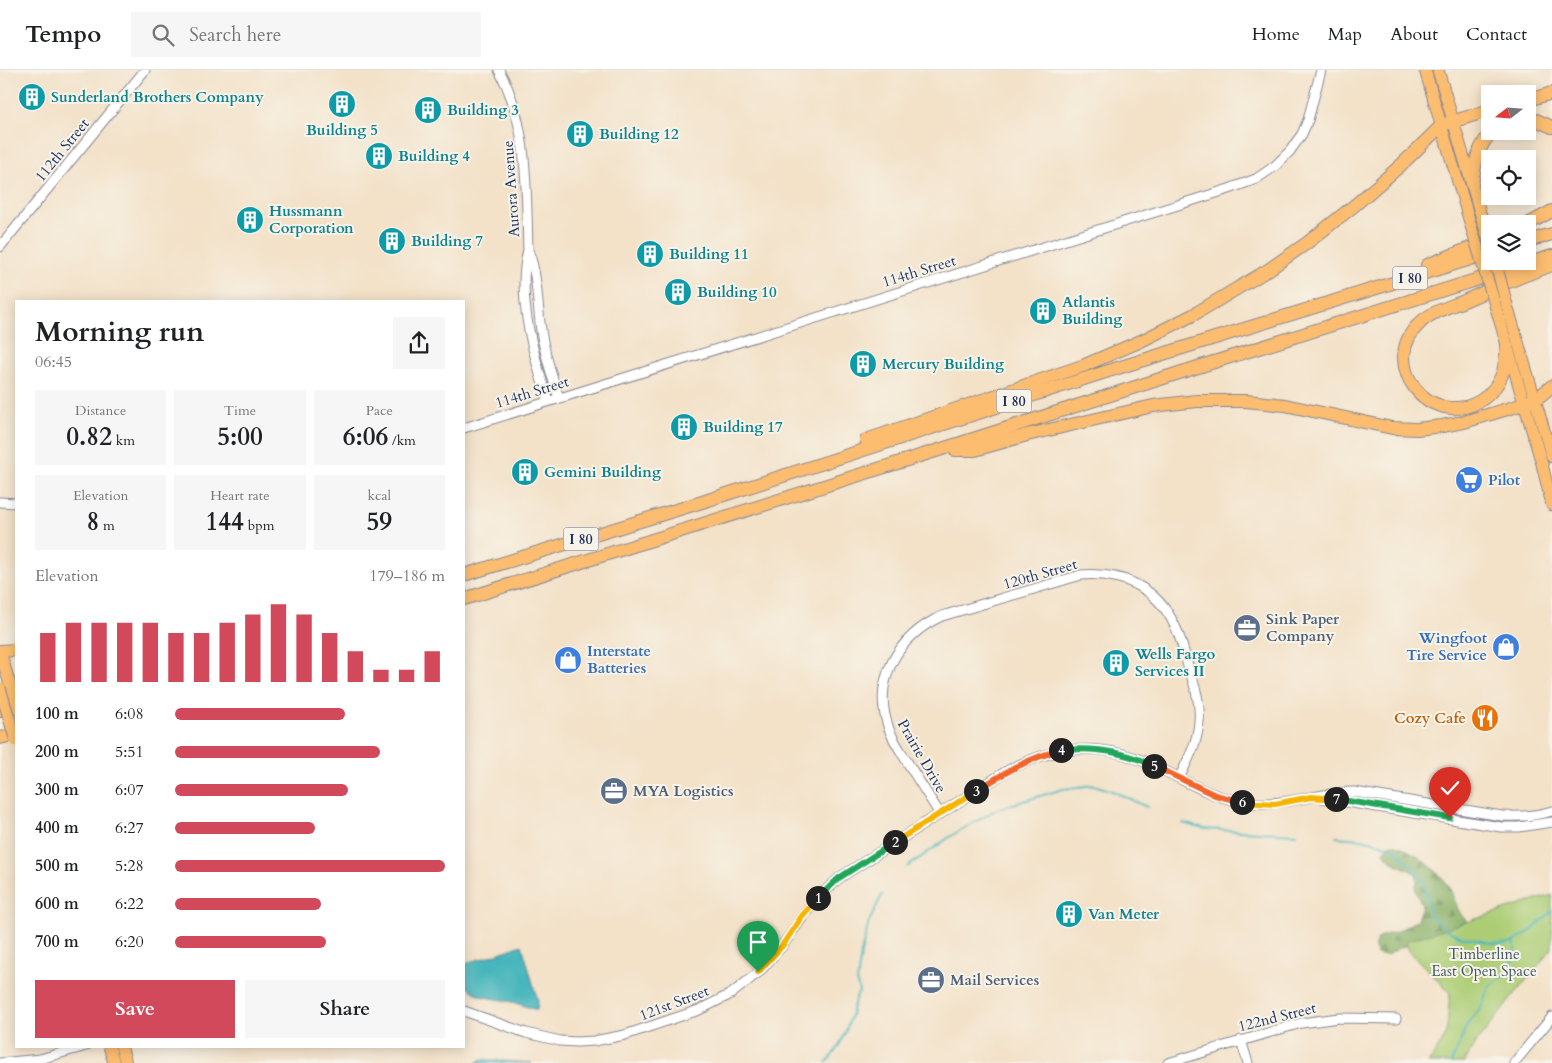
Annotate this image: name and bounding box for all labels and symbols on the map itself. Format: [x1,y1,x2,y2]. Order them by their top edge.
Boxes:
building icon: Sunderland Brothers Company [17,82,47,112]
north arrow [1481,85,1536,140]
place label: Sunderland Brothers Company [51,87,264,107]
building icon: Building 5 [327,89,357,119]
building icon: Building 3 [413,95,443,125]
place label: Building 3 [447,100,519,120]
street label: 112th Street [30,114,94,186]
building icon: Building 12 [565,119,595,149]
place label: Building 5 [306,120,378,140]
place label: Building 12 [599,124,679,144]
street label: Aurora Avenue [498,140,524,238]
building icon: Building 4 [364,141,394,171]
place label: Building 4 [398,146,470,166]
place label: Hussmann Corporation [269,201,354,238]
building icon: Hussmann Corporation [235,205,265,235]
building icon: Building 7 [377,226,407,256]
place label: Building 7 [411,231,483,251]
building icon: Building 11 [635,239,665,269]
place label: Building 11 [669,244,749,264]
street label: 114th Street [880,250,959,292]
road number: I 80 [1392,267,1428,290]
building icon: Building 10 [663,277,693,307]
place label: Building 10 [697,282,777,302]
place label: Atlantis Building [1062,292,1122,329]
building icon: Atlantis Building [1028,296,1058,326]
building icon: Mercury Building [848,349,878,379]
place label: Mercury Building [882,354,1004,374]
street label: 114th Street [493,371,572,413]
road number: I 80 [996,390,1032,412]
building icon: Building 17 [669,412,699,442]
place label: Building 17 [703,417,783,437]
building icon: Gemini Building [510,457,540,487]
place label: Gemini Building [544,462,661,482]
supermarket icon: Pilot [1454,465,1484,495]
place label: Pilot [1488,470,1521,490]
road number: I 80 [564,528,598,550]
street label: 120th Street [1001,554,1080,594]
place label: Sink Paper Company [1266,609,1340,646]
office icon: Sink Paper Company [1232,613,1262,643]
place label: Wingfoot Tire Service [1406,628,1488,665]
shop icon: Wingfoot Tire Service [1491,632,1521,662]
place label: Interstate Batteries [587,641,651,678]
place label: Wells Fargo Services II [1134,644,1215,681]
shop icon: Interstate Batteries [553,645,583,675]
building icon: Wells Fargo Services II [1101,648,1131,678]
restaurant icon: Cozy Cafe [1470,703,1500,733]
place label: Cozy Cafe [1394,708,1466,728]
street label: Prairie Drive [893,716,951,797]
pin: 4 [1048,738,1074,762]
pin: 5 [1142,754,1166,778]
pin [1429,767,1471,818]
office icon: MYA Logistics [599,776,629,806]
pin: 3 [964,778,988,804]
place label: MYA Logistics [633,781,734,801]
pin: 7 [1324,786,1348,812]
pin: 6 [1230,790,1254,814]
pin: 2 [882,830,908,854]
pin: 1 [806,886,830,910]
building icon: Van Meter [1054,899,1084,929]
place label: Van Meter [1088,904,1160,924]
pin [737,921,779,972]
park label: Timberline East Open Space [1431,944,1537,981]
office icon: Mail Services [916,965,946,995]
place label: Mail Services [950,970,1039,990]
street label: 121st Street [636,981,712,1025]
street label: 122nd Street [1236,998,1318,1036]

